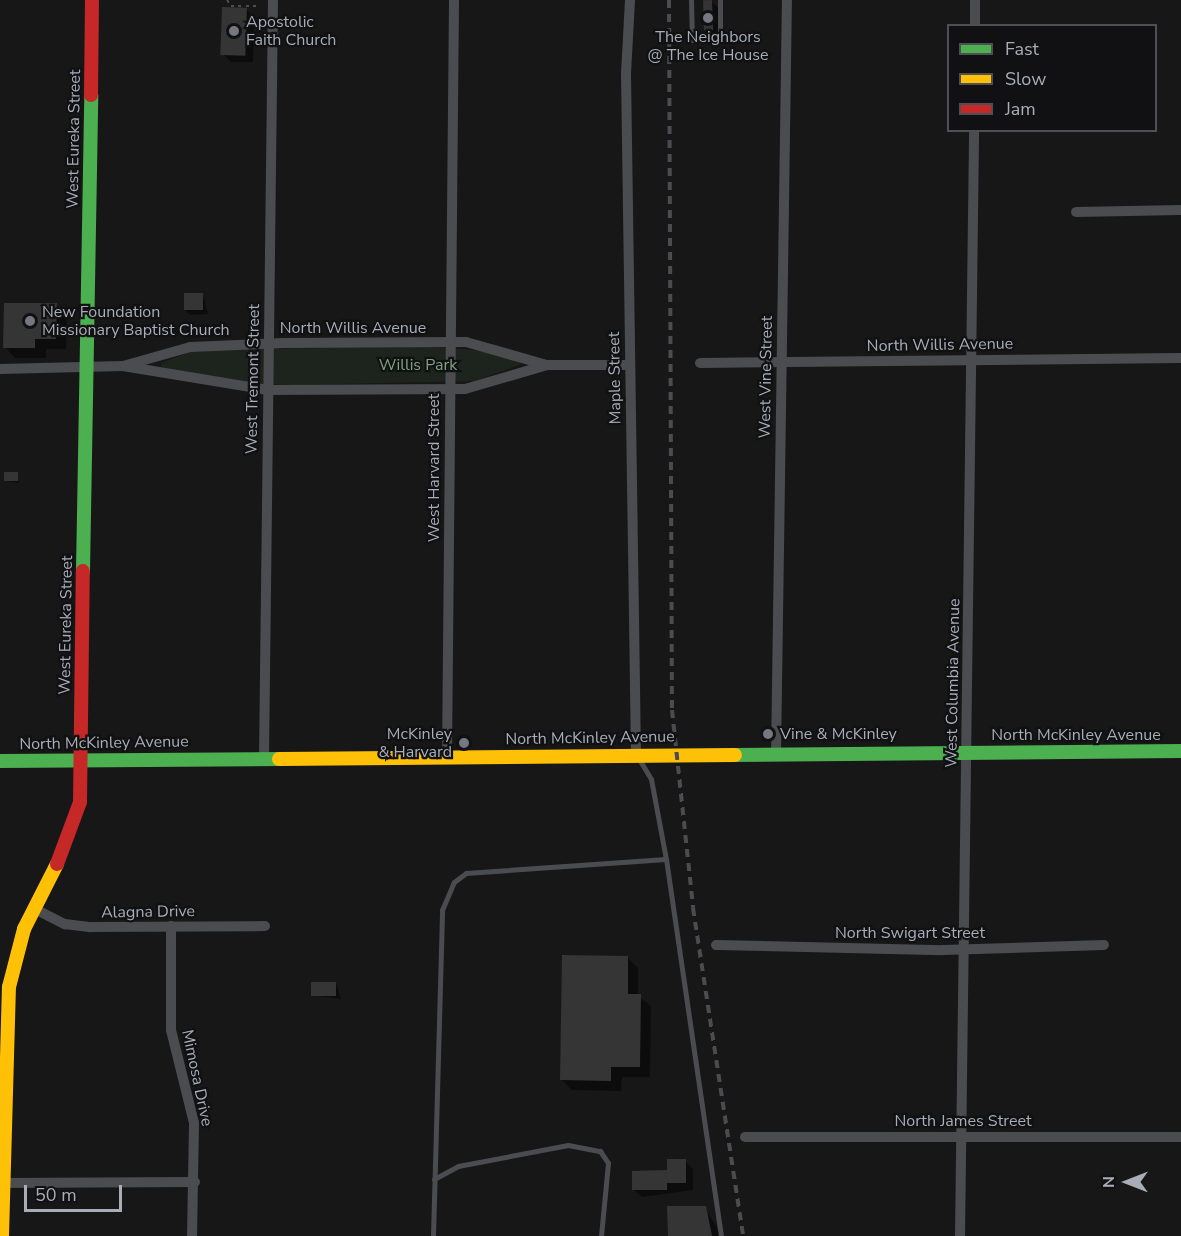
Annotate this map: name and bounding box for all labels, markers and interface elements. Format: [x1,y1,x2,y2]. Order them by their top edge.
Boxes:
marker: The Neighbors @ The Ice House [701,11,715,25]
place label: Apostolic Faith Church [246,12,336,50]
marker: Apostolic Faith Church [227,24,241,38]
legend [947,24,1157,132]
place label: The Neighbors @ The Ice House [648,27,768,65]
text: Fast [1005,37,1039,61]
text: Slow [1005,67,1046,91]
street label: West Eureka Street [63,69,85,209]
text: Jam [1005,97,1036,121]
place label: New Foundation Missionary Baptist Church [42,302,230,340]
street label: West Tremont Street [242,304,264,454]
marker: New Foundation Missionary Baptist Church [23,314,37,328]
street label: West Vine Street [755,316,777,438]
street label: North Willis Avenue [280,318,426,338]
street label: Maple Street [605,332,625,424]
street label: North Willis Avenue [867,334,1013,356]
park label: Willis Park [379,355,457,375]
street label: West Harvard Street [424,394,444,542]
street label: West Eureka Street [55,555,77,695]
street label: West Columbia Avenue [942,598,964,768]
place label: McKinley & Harvard [378,724,452,762]
place label: Vine & McKinley [780,724,897,744]
street label: North McKinley Avenue [991,725,1161,745]
street label: North McKinley Avenue [505,727,675,749]
marker: Vine & McKinley [761,727,775,741]
street label: North McKinley Avenue [19,732,189,754]
marker: McKinley & Harvard [457,736,471,750]
street label: Alagna Drive [101,902,195,922]
street label: North Swigart Street [835,923,985,943]
street label: Mimosa Drive [177,1028,217,1128]
street label: North James Street [894,1111,1032,1131]
north arrow [1097,1152,1157,1212]
scale bar [27,1173,124,1211]
text: N [1098,1176,1120,1188]
text: 50 m [35,1183,77,1207]

